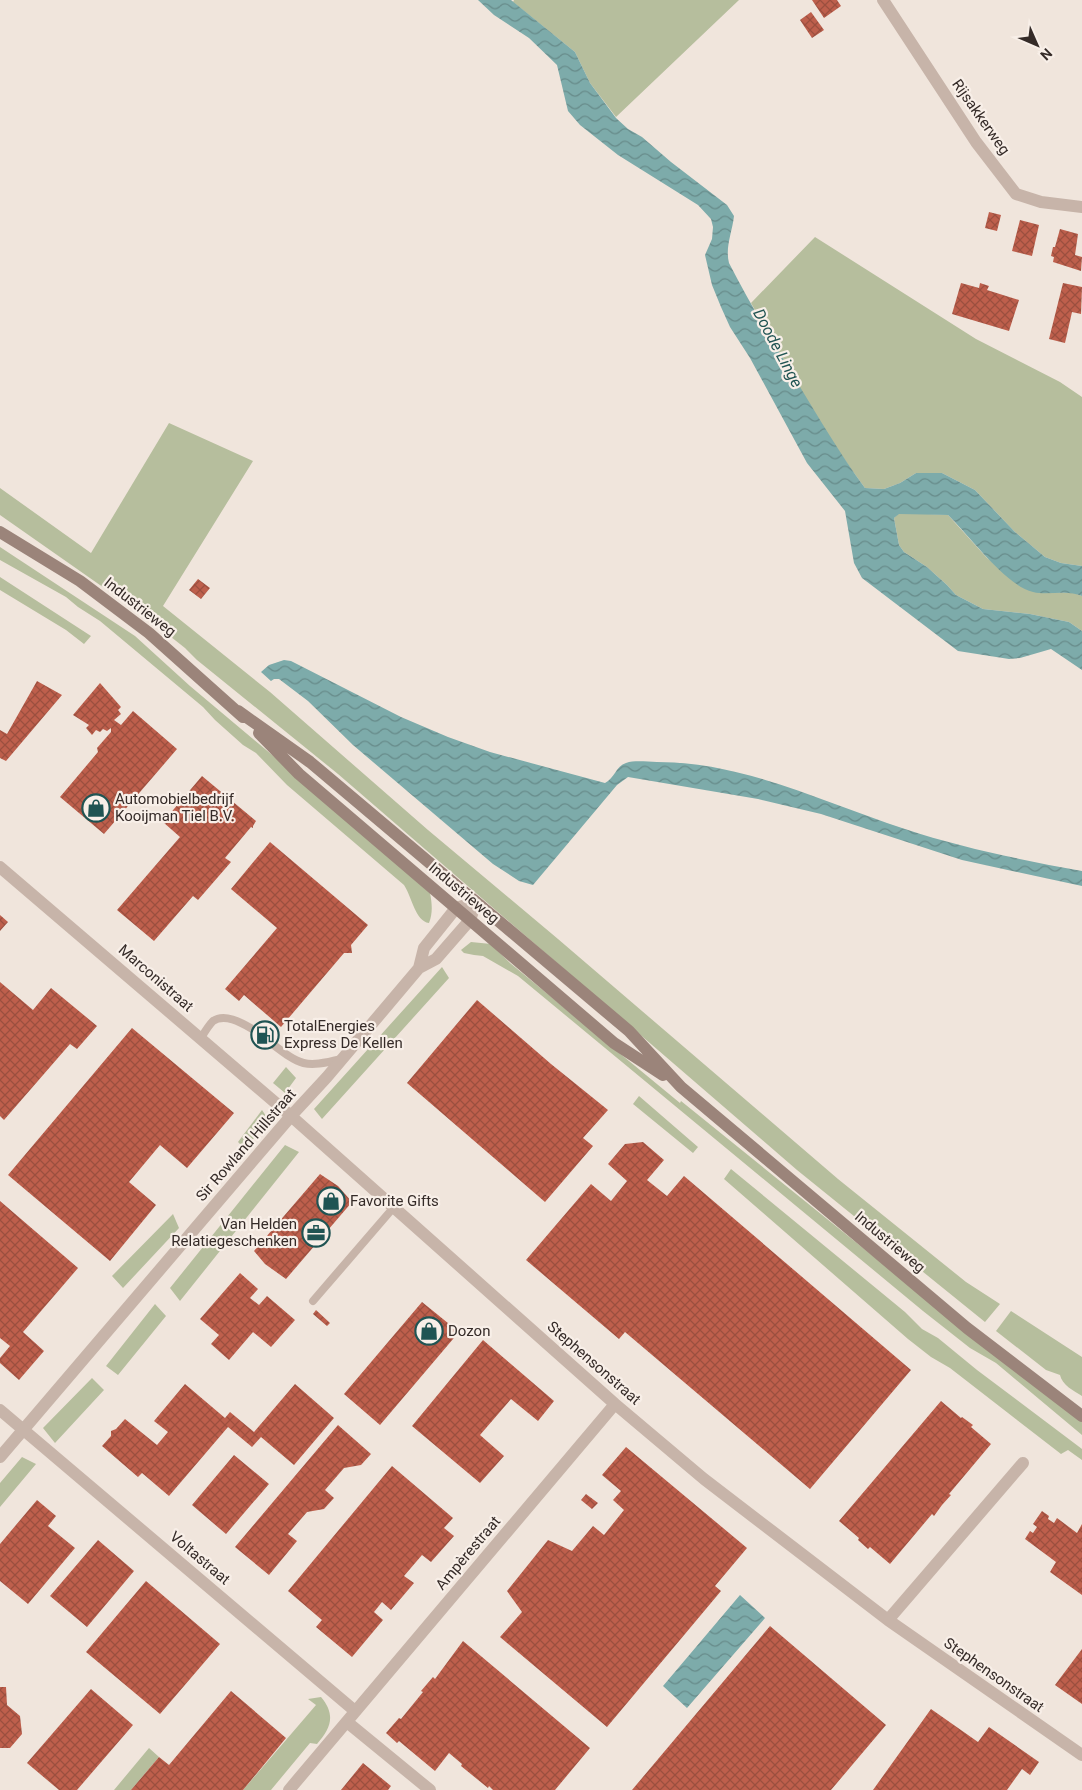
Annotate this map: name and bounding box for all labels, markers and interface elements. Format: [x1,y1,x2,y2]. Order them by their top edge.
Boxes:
north arrow [1012,20,1062,70]
text: N [1037,45,1055,63]
street label: Rijsakkerweg [948,76,1014,158]
water label: Doode Linge [749,305,807,391]
street label: Industrieweg [101,573,179,641]
place label: Automobielbedrijf Kooijman Tiel B.V. [115,790,235,825]
shop icon: Automobielbedrijf Kooijman Tiel B.V. [81,793,111,823]
street label: Industrieweg [425,858,503,928]
street label: Marconistraat [115,941,197,1015]
place label: TotalEnergies Express De Kellen [284,1017,403,1052]
fuel station icon: TotalEnergies Express De Kellen [250,1020,280,1050]
street label: Sir Rowland Hillstraat [192,1085,300,1205]
shop icon: Favorite Gifts [316,1186,346,1216]
place label: Favorite Gifts [350,1192,439,1210]
street label: Industrieweg [851,1207,929,1277]
place label: Van Helden Relatiegeschenken [171,1215,297,1250]
office icon: Van Helden Relatiegeschenken [301,1218,331,1248]
shop icon: Dozon [414,1316,444,1346]
street label: Stephensonstraat [544,1318,644,1409]
place label: Dozon [448,1322,490,1340]
street label: Ampèrestraat [432,1512,504,1594]
street label: Voltastraat [166,1528,234,1588]
street label: Stephensonstraat [941,1634,1048,1716]

